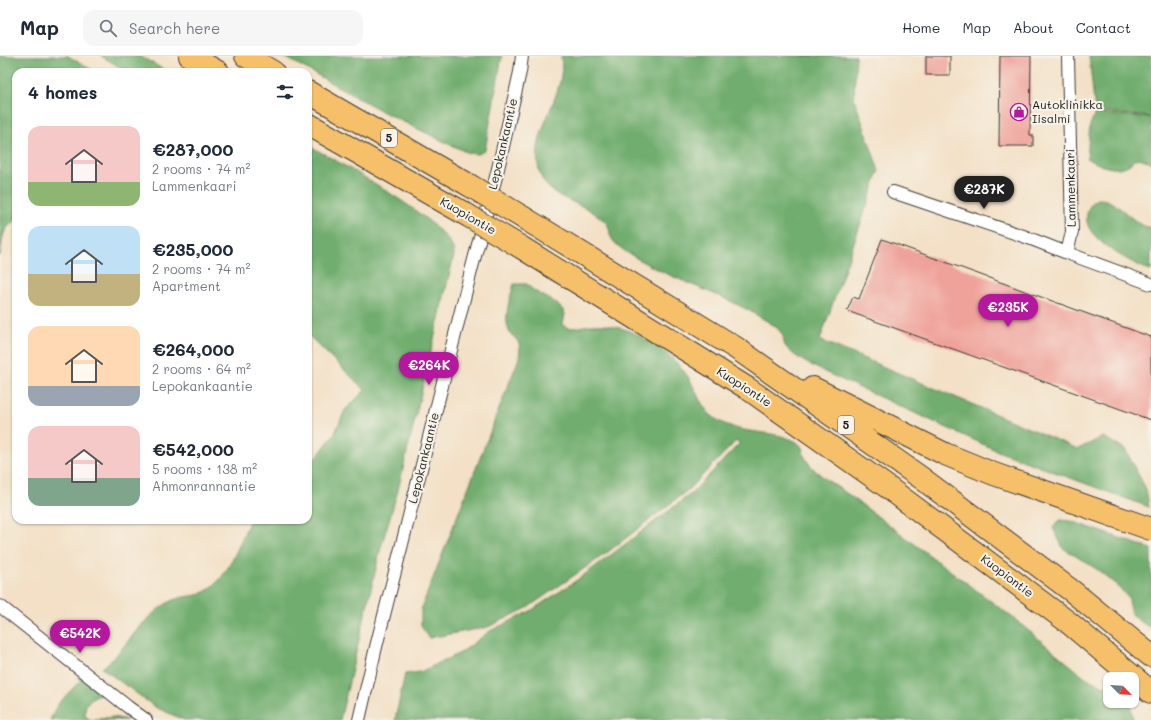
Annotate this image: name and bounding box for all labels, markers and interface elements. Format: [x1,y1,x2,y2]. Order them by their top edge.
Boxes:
search box [83,10,363,46]
text: Map [20,15,59,40]
icon: search [97,17,119,39]
text: Search here [129,18,220,38]
text: Home [902,18,940,37]
text: Map [962,18,991,37]
text: About [1013,18,1054,37]
text: Contact [1076,18,1131,37]
text: 4 homes [28,81,97,103]
icon: filters [274,81,296,103]
place label: Autoklinikka Iisalmi [1032,96,1103,126]
street label: Lepokankaantie [484,97,520,191]
shop icon: Autoklinikka Iisalmi [1009,102,1029,122]
road number: 5 [381,129,397,147]
text: €287,000 [152,138,233,160]
icon: home [60,142,108,190]
street label: Lammenkaari [1061,149,1079,227]
text: 2 rooms · 74 m² [152,160,250,177]
pin: €287K [956,176,1012,210]
text: Lammenkaari [152,177,237,194]
text: €287K [963,180,1005,197]
street label: Kuopiontie [438,193,499,238]
text: €235,000 [152,238,233,260]
icon: home [60,242,108,290]
text: 2 rooms · 74 m² [152,260,250,277]
text: Apartment [152,277,221,294]
pin: €235K [980,294,1036,328]
text: €235K [987,298,1029,315]
text: €264,000 [152,338,234,360]
icon: home [60,342,108,390]
pin: €264K [401,352,457,386]
text: €264K [408,356,450,373]
text: 2 rooms · 64 m² [152,360,251,377]
street label: Kuopiontie [714,363,775,410]
text: Lepokankaantie [152,377,253,394]
street label: Lepokankaantie [404,411,442,505]
road number: 5 [838,416,854,434]
text: €542,000 [152,438,234,460]
icon: home [60,442,108,490]
text: 5 rooms · 138 m² [152,460,257,477]
text: Ahmonrannantie [152,477,256,494]
street label: Kuopiontie [978,550,1037,600]
pin: €542K [52,620,108,654]
text: €542K [59,624,101,641]
north arrow [1103,672,1139,708]
map controls [1103,672,1139,708]

